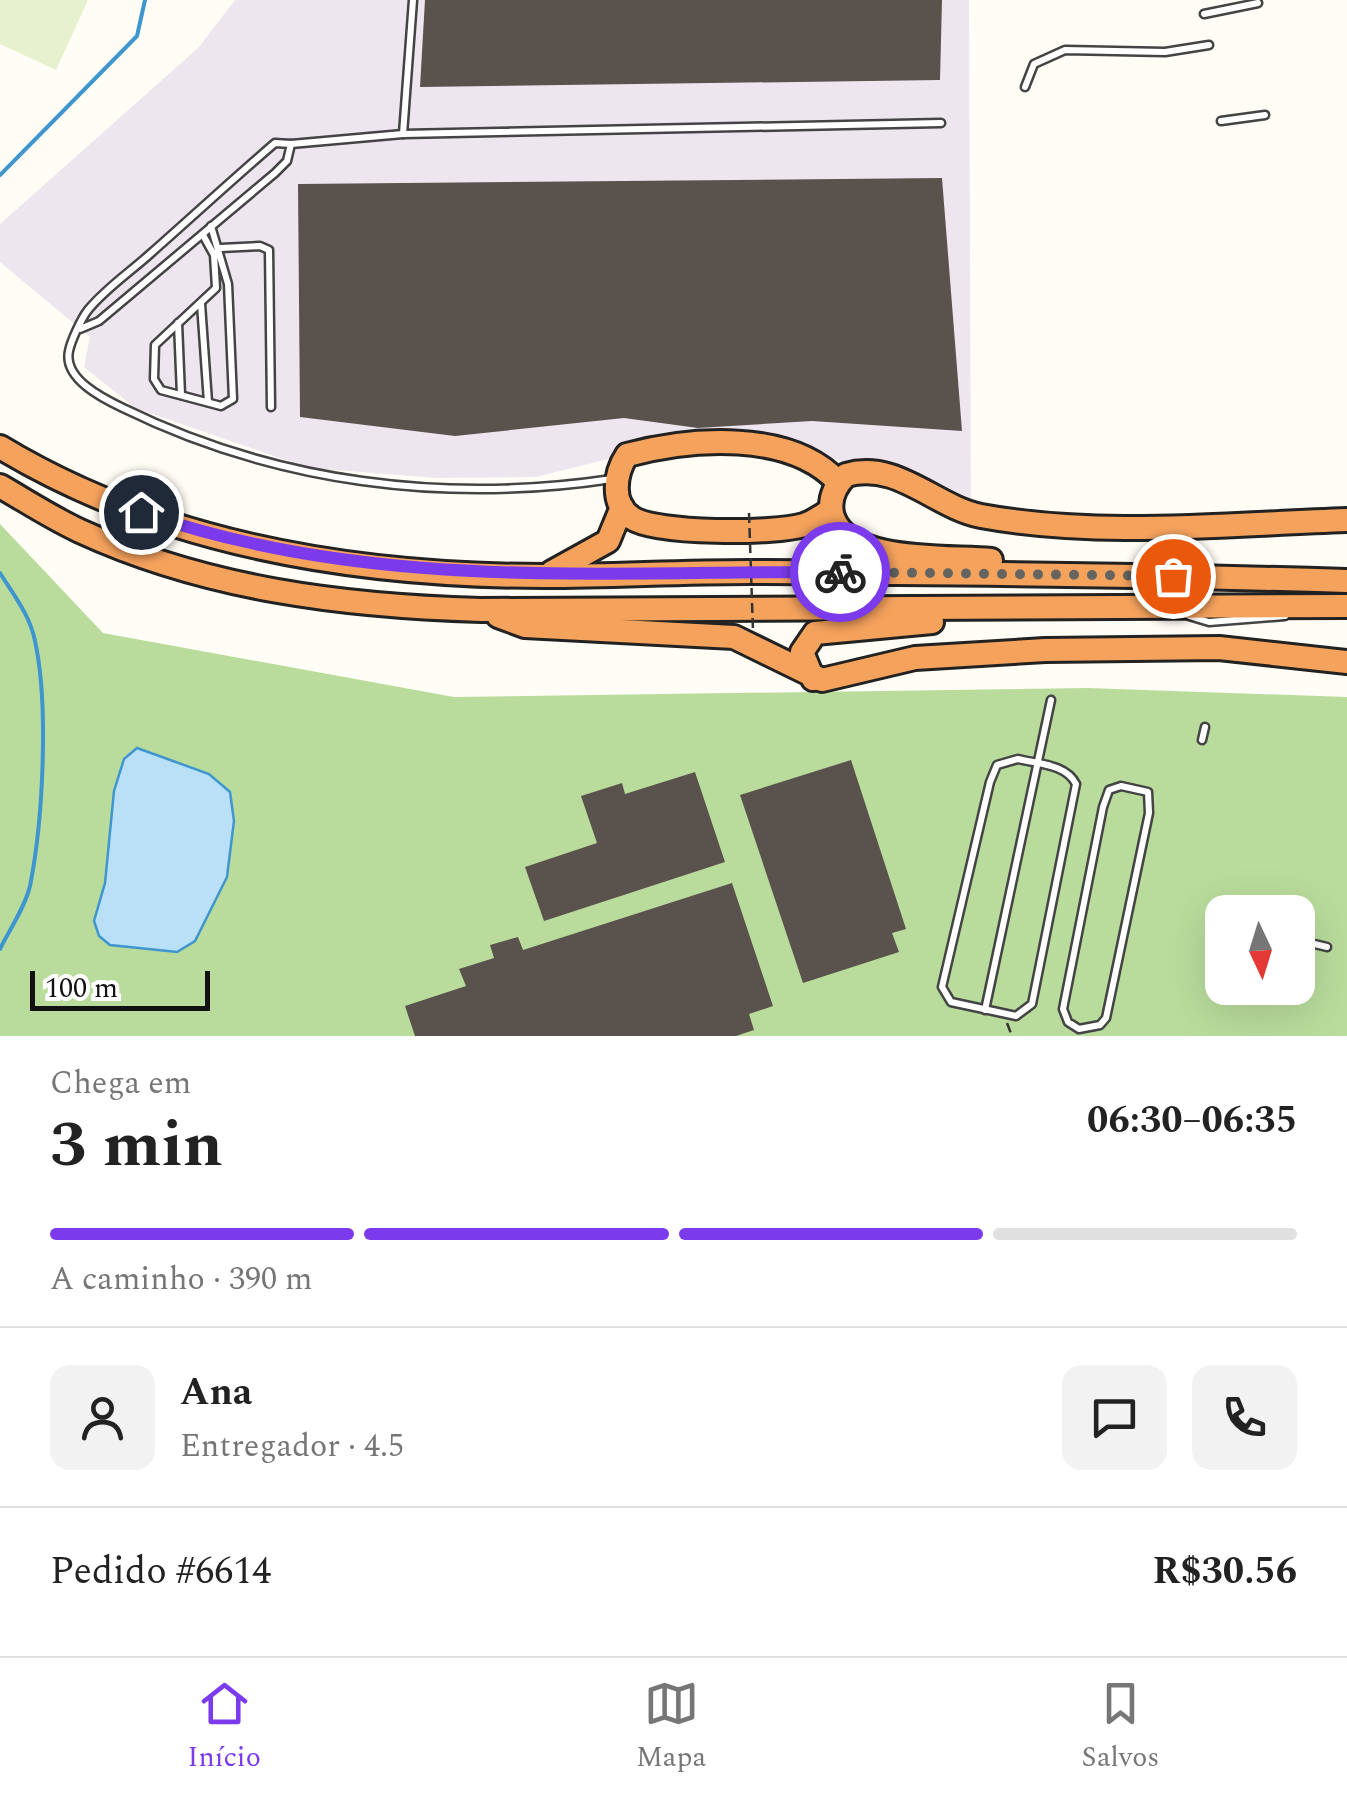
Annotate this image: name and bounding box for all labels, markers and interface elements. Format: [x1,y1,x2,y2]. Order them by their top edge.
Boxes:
pin [99,470,184,555]
icon: home [114,485,169,540]
courier [790,522,890,622]
pin [1131,534,1216,619]
icon: bike [813,545,868,600]
icon: bag [1146,549,1201,604]
north arrow [1205,895,1315,1005]
map controls [1205,895,1315,1005]
scale bar [30,966,210,1010]
text: 100 m [45,967,118,1010]
text: Chega em [50,1059,191,1108]
text: 06:30–06:35 [1087,1092,1297,1150]
text: 3 min [50,1096,223,1195]
text: A caminho · 390 m [50,1255,312,1304]
text: Ana [180,1364,252,1422]
button: person [50,1365,155,1470]
button: chat [1062,1365,1167,1470]
button: phone [1192,1365,1297,1470]
text: Entregador · 4.5 [180,1422,404,1471]
text: Pedido #6614 [50,1543,271,1601]
text: R$30.56 [1153,1543,1297,1601]
tab: Início [188,1676,261,1779]
tab: Mapa [636,1676,706,1779]
tab: Salvos [1081,1676,1159,1779]

